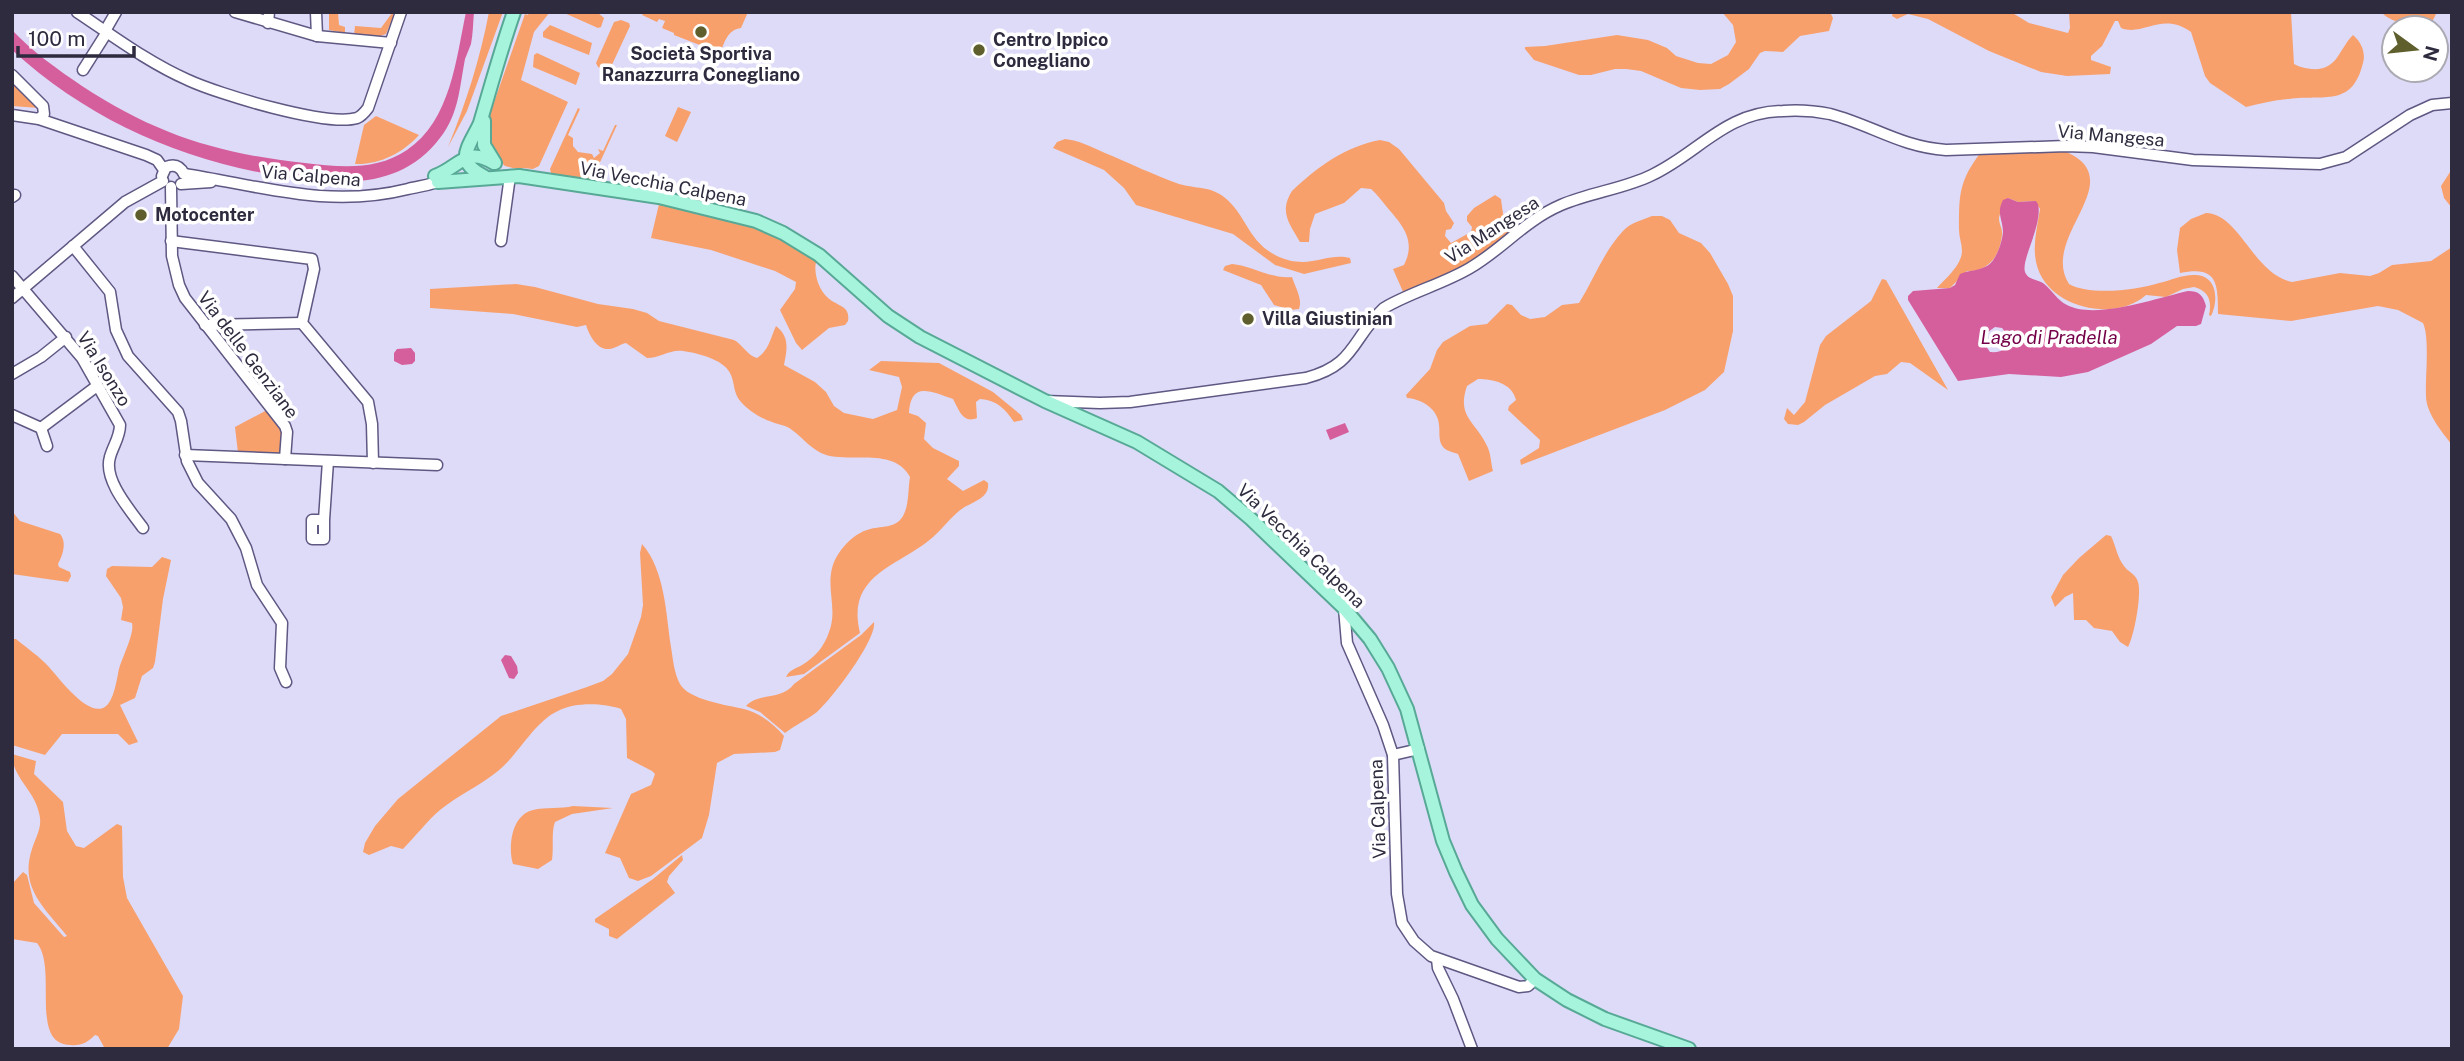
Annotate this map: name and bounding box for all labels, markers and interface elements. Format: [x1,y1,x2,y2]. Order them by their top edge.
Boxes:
scale bar [18,14,133,58]
north arrow [2380,14,2450,84]
marker: Società Sportiva Ranazzurra Conegliano [693,24,709,40]
text: 100 m [28,26,85,51]
place label: Centro Ippico Conegliano [993,29,1108,71]
marker: Centro Ippico Conegliano [971,42,987,58]
place label: Società Sportiva Ranazzurra Conegliano [602,43,800,85]
text: N [2419,43,2444,63]
street label: Via Mangesa [2057,120,2165,151]
street label: Via Vecchia Calpena [578,157,748,210]
street label: Via Calpena [260,161,362,190]
street label: Via Mangesa [1441,192,1542,268]
place label: Motocenter [155,204,255,225]
marker: Motocenter [133,207,149,223]
street label: Via delle Genziane [194,287,303,422]
place label: Villa Giustinian [1262,308,1393,329]
marker: Villa Giustinian [1240,311,1256,327]
water label: Lago di Pradella [1980,326,2118,348]
street label: Via Isonzo [73,327,136,410]
street label: Via Vecchia Calpena [1233,479,1370,612]
street label: Via Calpena [1365,759,1390,859]

